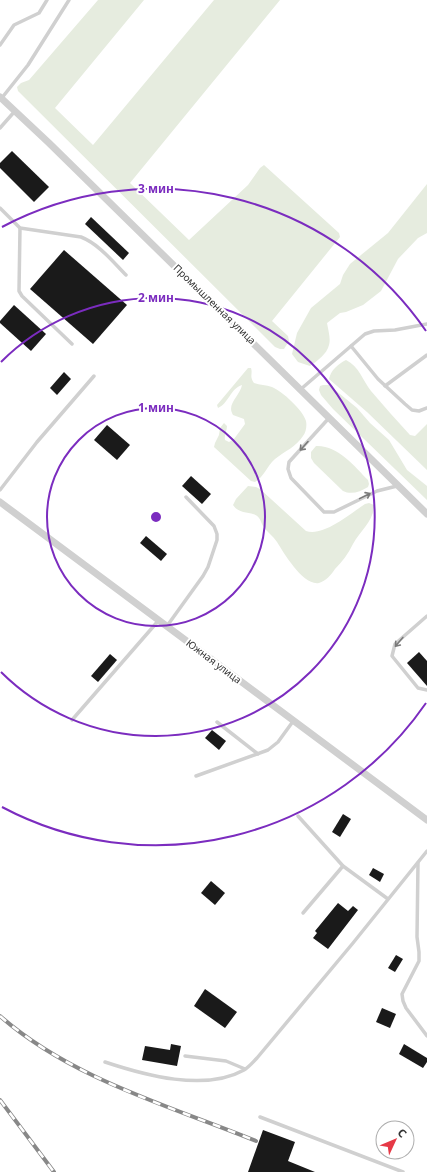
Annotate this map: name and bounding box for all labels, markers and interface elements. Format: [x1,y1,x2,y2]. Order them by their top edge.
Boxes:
text: 3 мин [138,180,174,197]
street label: Промышленная улица [171,261,259,347]
text: 2 мин [138,289,174,306]
text: 1 мин [138,399,174,416]
one-way arrow [299,441,308,451]
one-way arrow [359,492,371,499]
centre of rings [149,510,163,524]
street label: Южная улица [183,636,245,686]
one-way arrow [394,637,403,647]
north arrow [375,1120,415,1160]
text: С [395,1125,410,1140]

